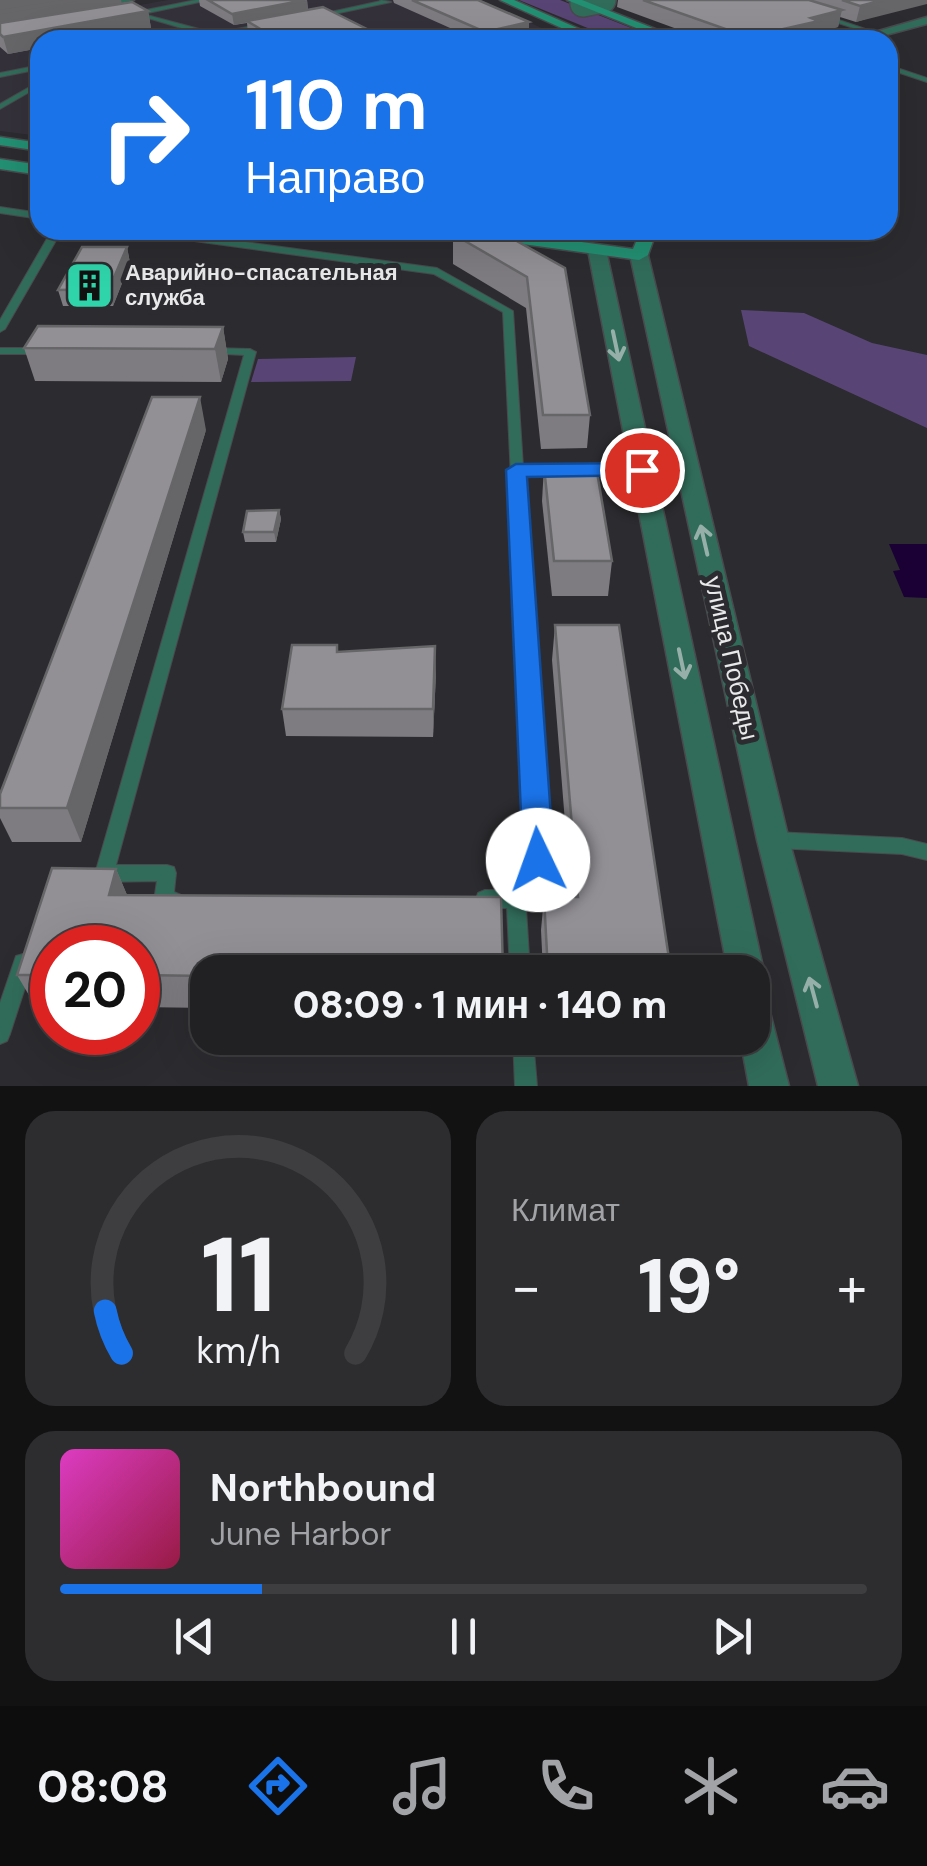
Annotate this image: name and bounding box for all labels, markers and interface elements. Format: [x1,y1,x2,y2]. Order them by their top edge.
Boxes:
text: 110 m [245,60,428,151]
icon: right [80,70,210,200]
text: Направо [245,148,425,207]
place label: Аварийно-спасательная служба [125,258,398,312]
building icon: Аварийно-спасательная служба [64,259,116,311]
one-way arrow [608,329,627,361]
pin [600,428,685,513]
icon: arrive [615,443,670,498]
one-way arrow [694,525,713,557]
street label: улица Победы [697,573,766,743]
one-way arrow [674,647,693,679]
position arrow [486,808,590,912]
speed limit sign: 20 [30,925,160,1055]
one-way arrow [803,977,822,1008]
text: 08:09 · 1 мин · 140 m [293,980,667,1030]
text: Климат [511,1189,620,1231]
text: 11 [200,1208,276,1343]
text: 19° [638,1238,740,1335]
text: − [511,1251,541,1323]
text: + [837,1251,867,1323]
text: km/h [196,1328,280,1374]
text: Northbound [210,1463,436,1513]
text: June Harbor [210,1513,391,1555]
icon: previous [167,1609,222,1664]
icon: pause [436,1609,491,1664]
icon: next [705,1609,760,1664]
icon: directions [243,1751,313,1821]
icon: music [387,1751,457,1821]
icon: phone [531,1751,601,1821]
icon: climate [676,1751,746,1821]
icon: car [820,1751,890,1821]
text: 08:08 [37,1757,169,1816]

